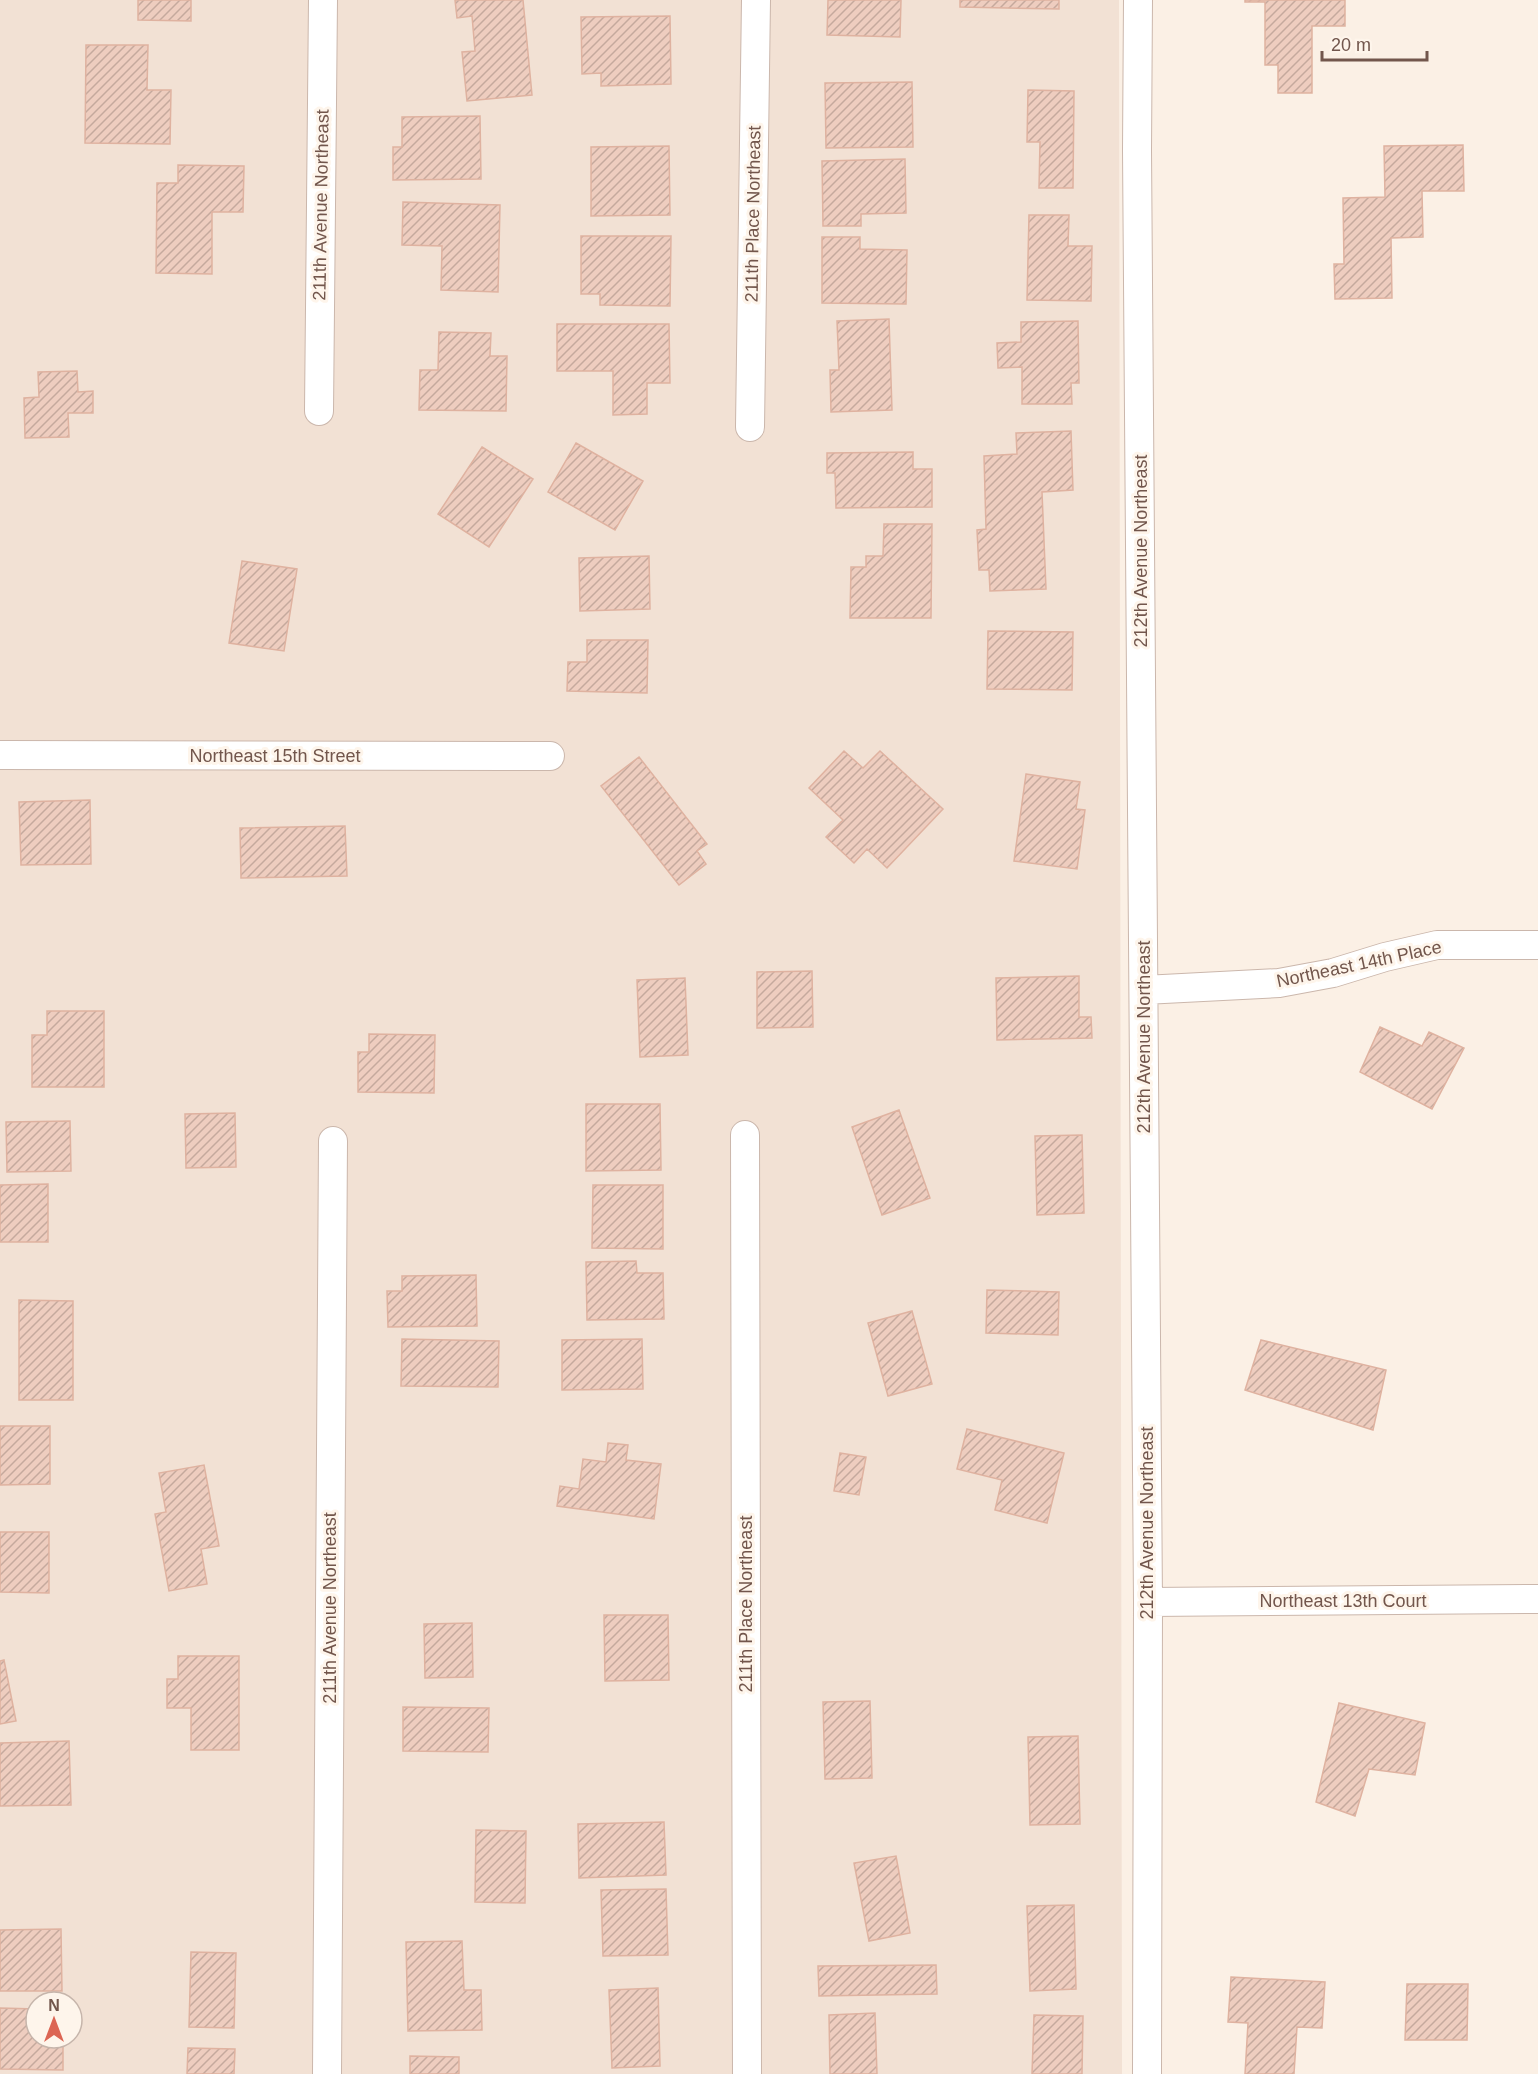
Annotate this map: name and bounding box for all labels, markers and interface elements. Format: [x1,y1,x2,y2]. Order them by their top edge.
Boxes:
scale bar [1322,24,1427,62]
text: 20 m [1331,35,1371,55]
street label: 211th Avenue Northeast [309,109,333,301]
street label: 211th Place Northeast [741,125,765,303]
street label: 212th Avenue Northeast [1131,455,1151,647]
street label: Northeast 15th Street [189,746,361,766]
street label: Northeast 14th Place [1275,937,1443,991]
street label: 212th Avenue Northeast [1134,941,1154,1133]
street label: 212th Avenue Northeast [1137,1427,1157,1619]
street label: 211th Avenue Northeast [320,1512,340,1704]
street label: 211th Place Northeast [736,1516,756,1692]
street label: Northeast 13th Court [1259,1591,1427,1611]
north arrow [24,1990,84,2050]
text: N [48,1997,60,2014]

